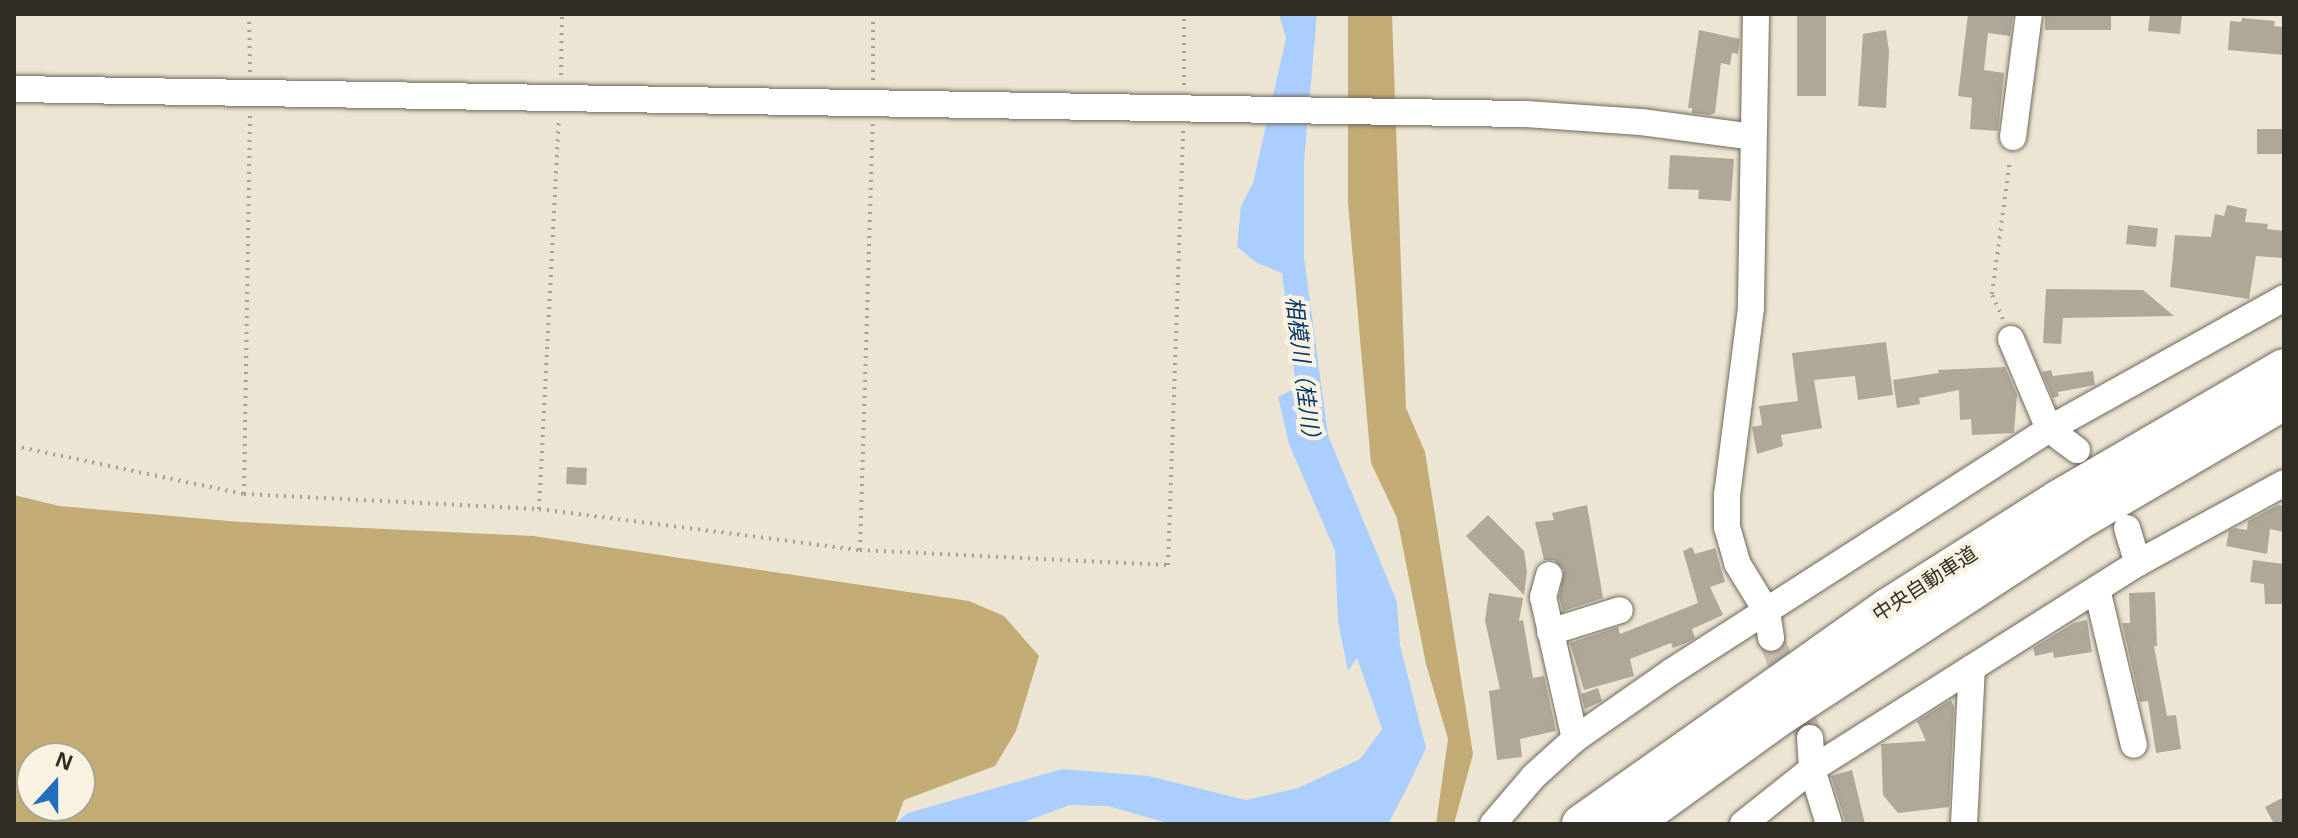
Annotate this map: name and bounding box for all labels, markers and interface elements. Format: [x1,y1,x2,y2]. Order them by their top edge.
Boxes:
water label: 相模川（桂川） [1281,295,1325,451]
street label: 中央自動車道 [1868,541,1982,627]
north arrow [16,742,96,822]
text: N [52,746,76,776]

